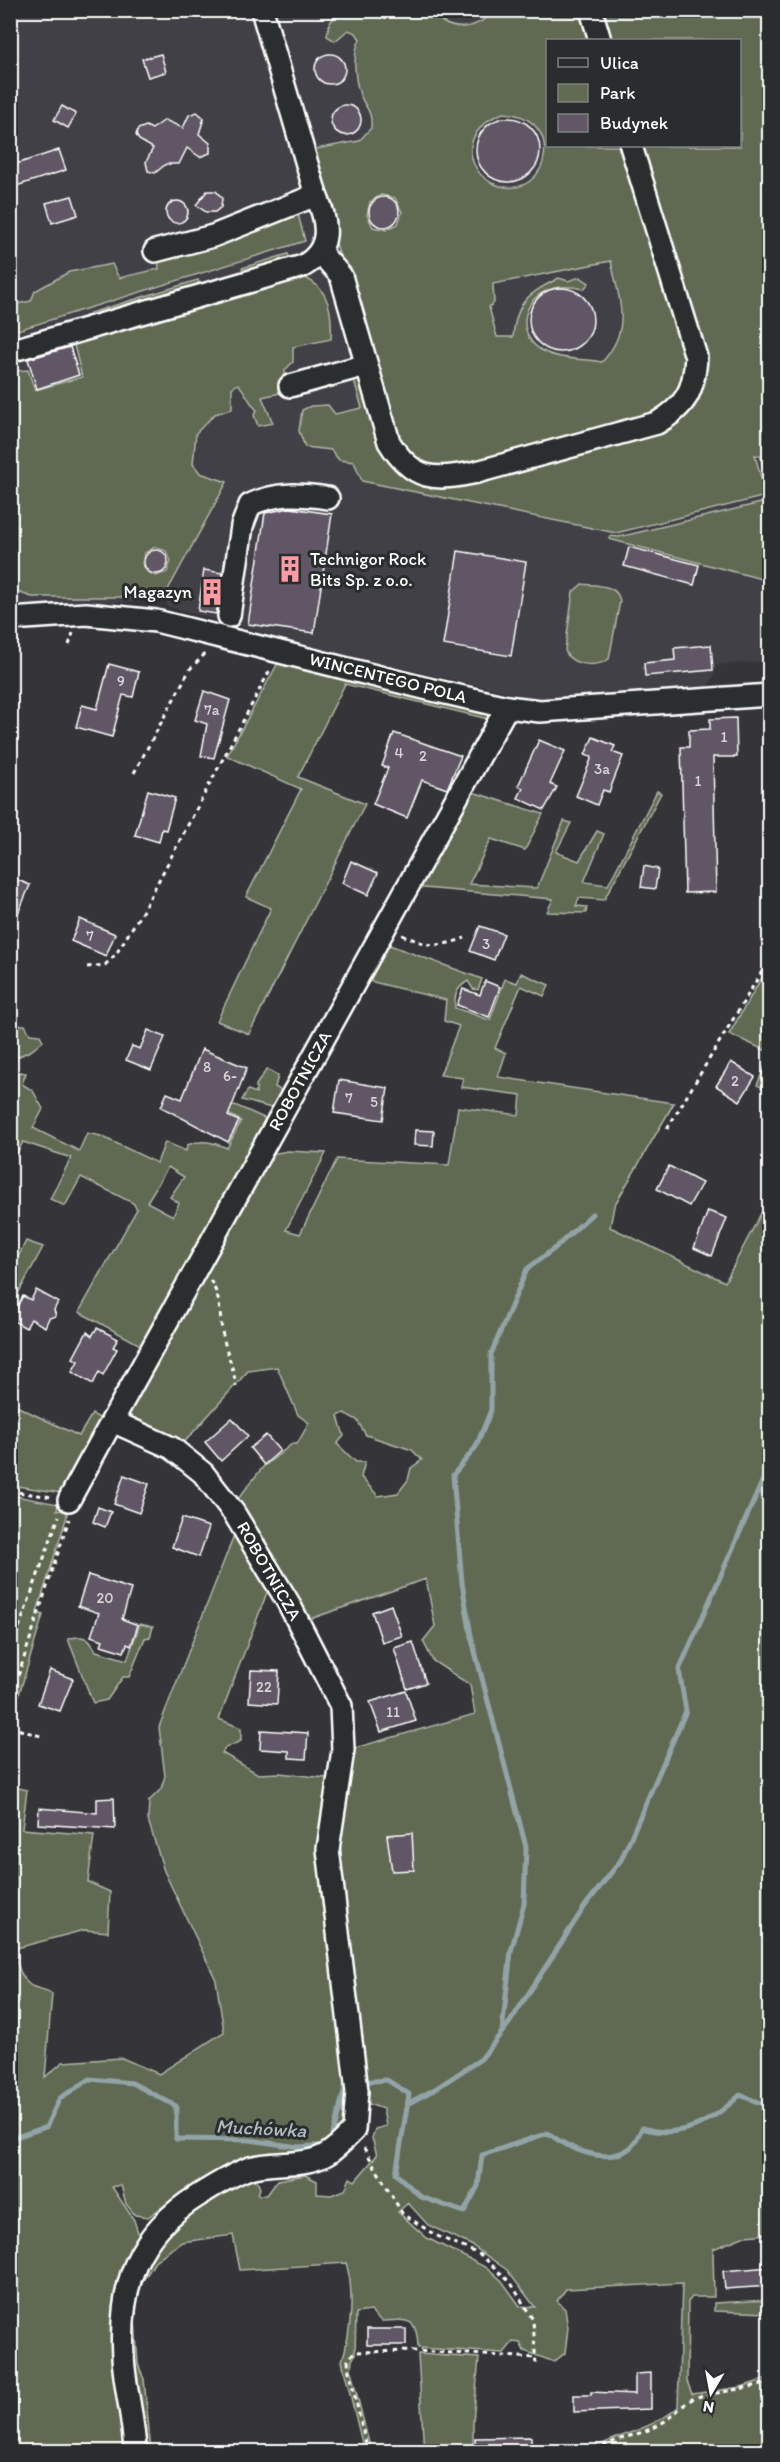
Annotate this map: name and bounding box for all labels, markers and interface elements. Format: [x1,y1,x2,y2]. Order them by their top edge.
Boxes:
legend [546,39,741,147]
text: Ulica [600,52,639,74]
text: Park [600,82,635,104]
text: Budynek [600,112,669,134]
place label: Technigor Rock Bits Sp. z o.o. [310,548,427,591]
building icon: Technigor Rock Bits Sp. z o.o. [275,554,305,584]
building icon: Magazyn [197,577,227,607]
place label: Magazyn [124,581,192,603]
street label: WINCENTEGO POLA [307,648,469,708]
house number: 9 [117,672,125,690]
house number: 7a [204,701,220,719]
house number: 1 [721,728,728,746]
house number: 4 [394,744,404,762]
house number: 2 [419,747,427,765]
house number: 3a [594,760,610,778]
house number: 1 [695,772,702,790]
house number: 7 [86,927,94,945]
house number: 3 [482,935,490,953]
street label: ROBOTNICZA [264,1027,337,1135]
house number: 8 [203,1058,211,1076]
house number: 6- [223,1067,237,1085]
house number: 2 [731,1072,739,1090]
house number: 7 [345,1089,353,1107]
house number: 5 [370,1093,378,1111]
street label: ROBOTNICZA [232,1518,306,1625]
house number: 20 [96,1589,114,1607]
house number: 22 [256,1678,272,1696]
house number: 11 [386,1703,400,1721]
water label: Muchówka [215,2114,308,2142]
north arrow [681,2363,741,2423]
text: N [702,2397,715,2418]

